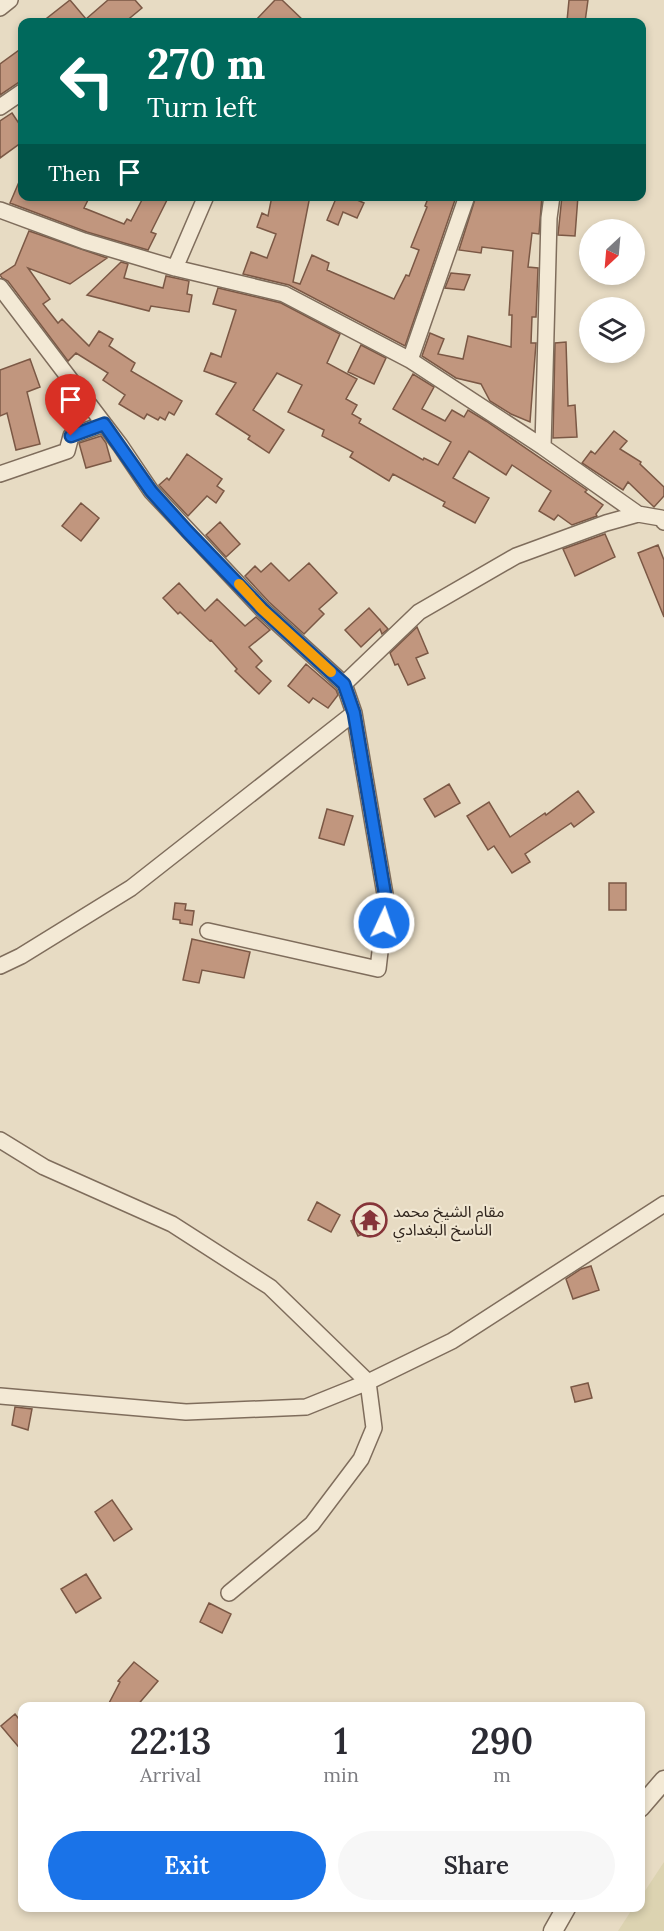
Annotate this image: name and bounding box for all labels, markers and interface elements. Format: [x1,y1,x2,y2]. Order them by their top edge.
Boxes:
text: 270 m [147,37,265,91]
icon: left [48,42,126,120]
text: Turn left [147,90,257,124]
icon: arrive [113,156,146,189]
text: Then [48,159,101,187]
north arrow [579,219,645,285]
map controls [579,219,645,363]
button: layers [579,297,645,363]
pin [45,374,96,436]
icon: arrive [54,383,87,416]
position arrow [352,891,416,955]
place label: مقام الشيخ محمد الناسخ البغدادي [393,1201,504,1242]
temple icon: مقام الشيخ محمد الناسخ البغدادي [352,1202,388,1238]
text: 22:13 [130,1718,211,1764]
text: 1 [334,1718,348,1764]
text: 290 [471,1718,533,1764]
text: Arrival [140,1762,201,1787]
text: min [323,1762,359,1787]
text: m [493,1762,511,1787]
button: Exit [48,1831,326,1900]
button: Share [338,1831,615,1900]

